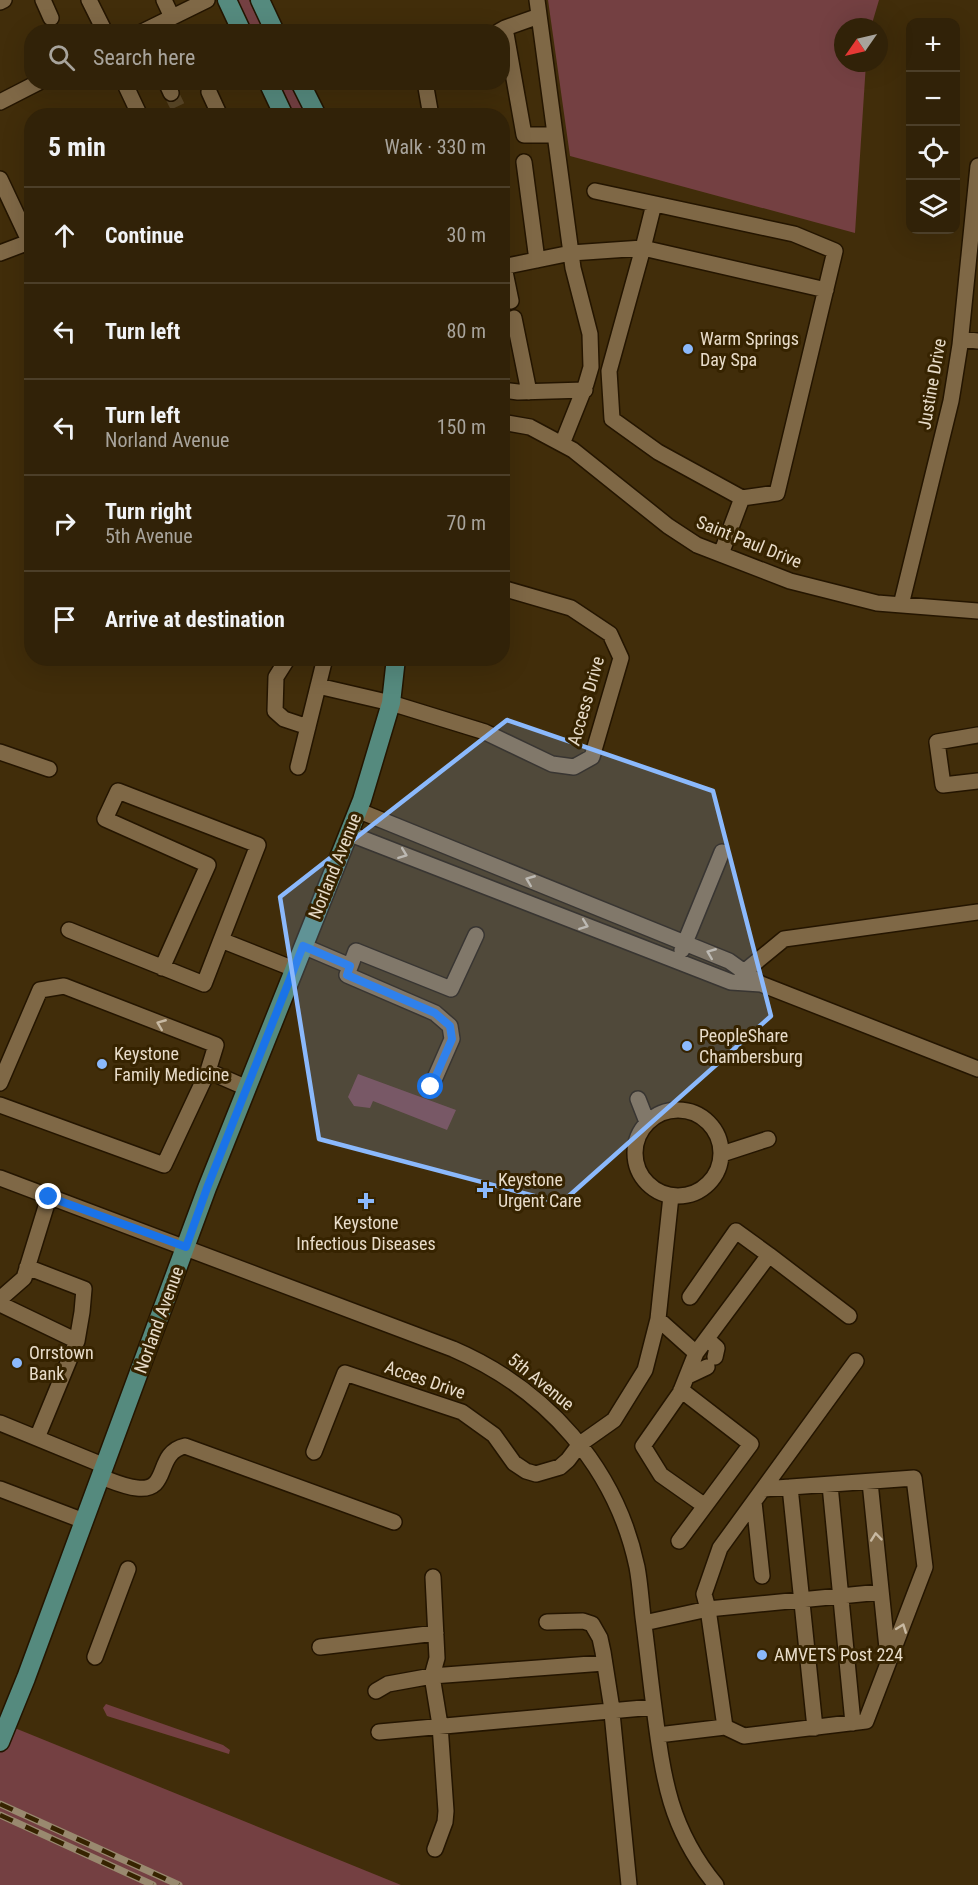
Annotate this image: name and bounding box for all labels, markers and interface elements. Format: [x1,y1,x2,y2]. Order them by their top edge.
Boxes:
north arrow [834,18,888,72]
map controls [906,18,960,234]
button: + [906,18,960,72]
search box [24,24,510,90]
icon: search [45,41,78,74]
text: Search here [93,45,195,70]
button: − [906,72,960,126]
button: locate [906,126,960,180]
text: 5 min [48,132,106,162]
text: Walk · 330 m [385,135,486,159]
button: layers [906,180,960,234]
icon: ahead [48,219,81,252]
text: Continue [105,223,184,248]
text: 30 m [447,223,486,247]
icon: left [48,315,81,348]
text: Turn left [105,319,180,344]
text: 80 m [447,319,486,343]
place label: Warm Springs Day Spa [700,328,799,370]
street label: Justine Drive [913,337,950,431]
marker: Warm Springs Day Spa [681,342,695,356]
text: Turn left [105,403,180,428]
icon: left [48,411,81,444]
text: 150 m [437,415,486,439]
text: Norland Avenue [105,428,229,452]
text: Turn right [105,499,192,524]
icon: right [48,507,81,540]
text: 70 m [447,511,486,535]
street label: Saint Paul Drive [693,511,805,572]
text: 5th Avenue [105,524,193,548]
icon: arrive [48,603,81,636]
text: Arrive at destination [105,607,285,632]
street label: Access Drive [563,654,608,748]
street label: Norland Avenue [304,810,365,922]
one-way arrow [397,847,407,860]
one-way arrow [526,875,537,887]
one-way arrow [578,918,589,930]
one-way arrow [706,948,717,960]
one-way arrow [156,1019,167,1031]
place label: PeopleShare Chambersburg [699,1025,803,1067]
marker: PeopleShare Chambersburg [680,1039,694,1053]
place label: Keystone Family Medicine [114,1043,229,1085]
marker: Keystone Family Medicine [95,1057,109,1071]
route start [417,1073,443,1099]
place label: Keystone Urgent Care [498,1169,582,1211]
marker: Keystone Urgent Care [476,1181,494,1199]
route end [35,1183,61,1209]
marker: Keystone Infectious Diseases [357,1192,375,1210]
place label: Keystone Infectious Diseases [296,1212,436,1254]
street label: Norland Avenue [130,1264,188,1376]
place label: Orrstown Bank [29,1342,94,1384]
street label: 5th Avenue [504,1349,579,1415]
marker: Orrstown Bank [10,1356,24,1370]
street label: Acces Drive [382,1356,468,1403]
one-way arrow [870,1532,883,1541]
one-way arrow [894,1623,907,1633]
place label: AMVETS Post 224 [774,1644,903,1665]
marker: AMVETS Post 224 [755,1648,769,1662]

